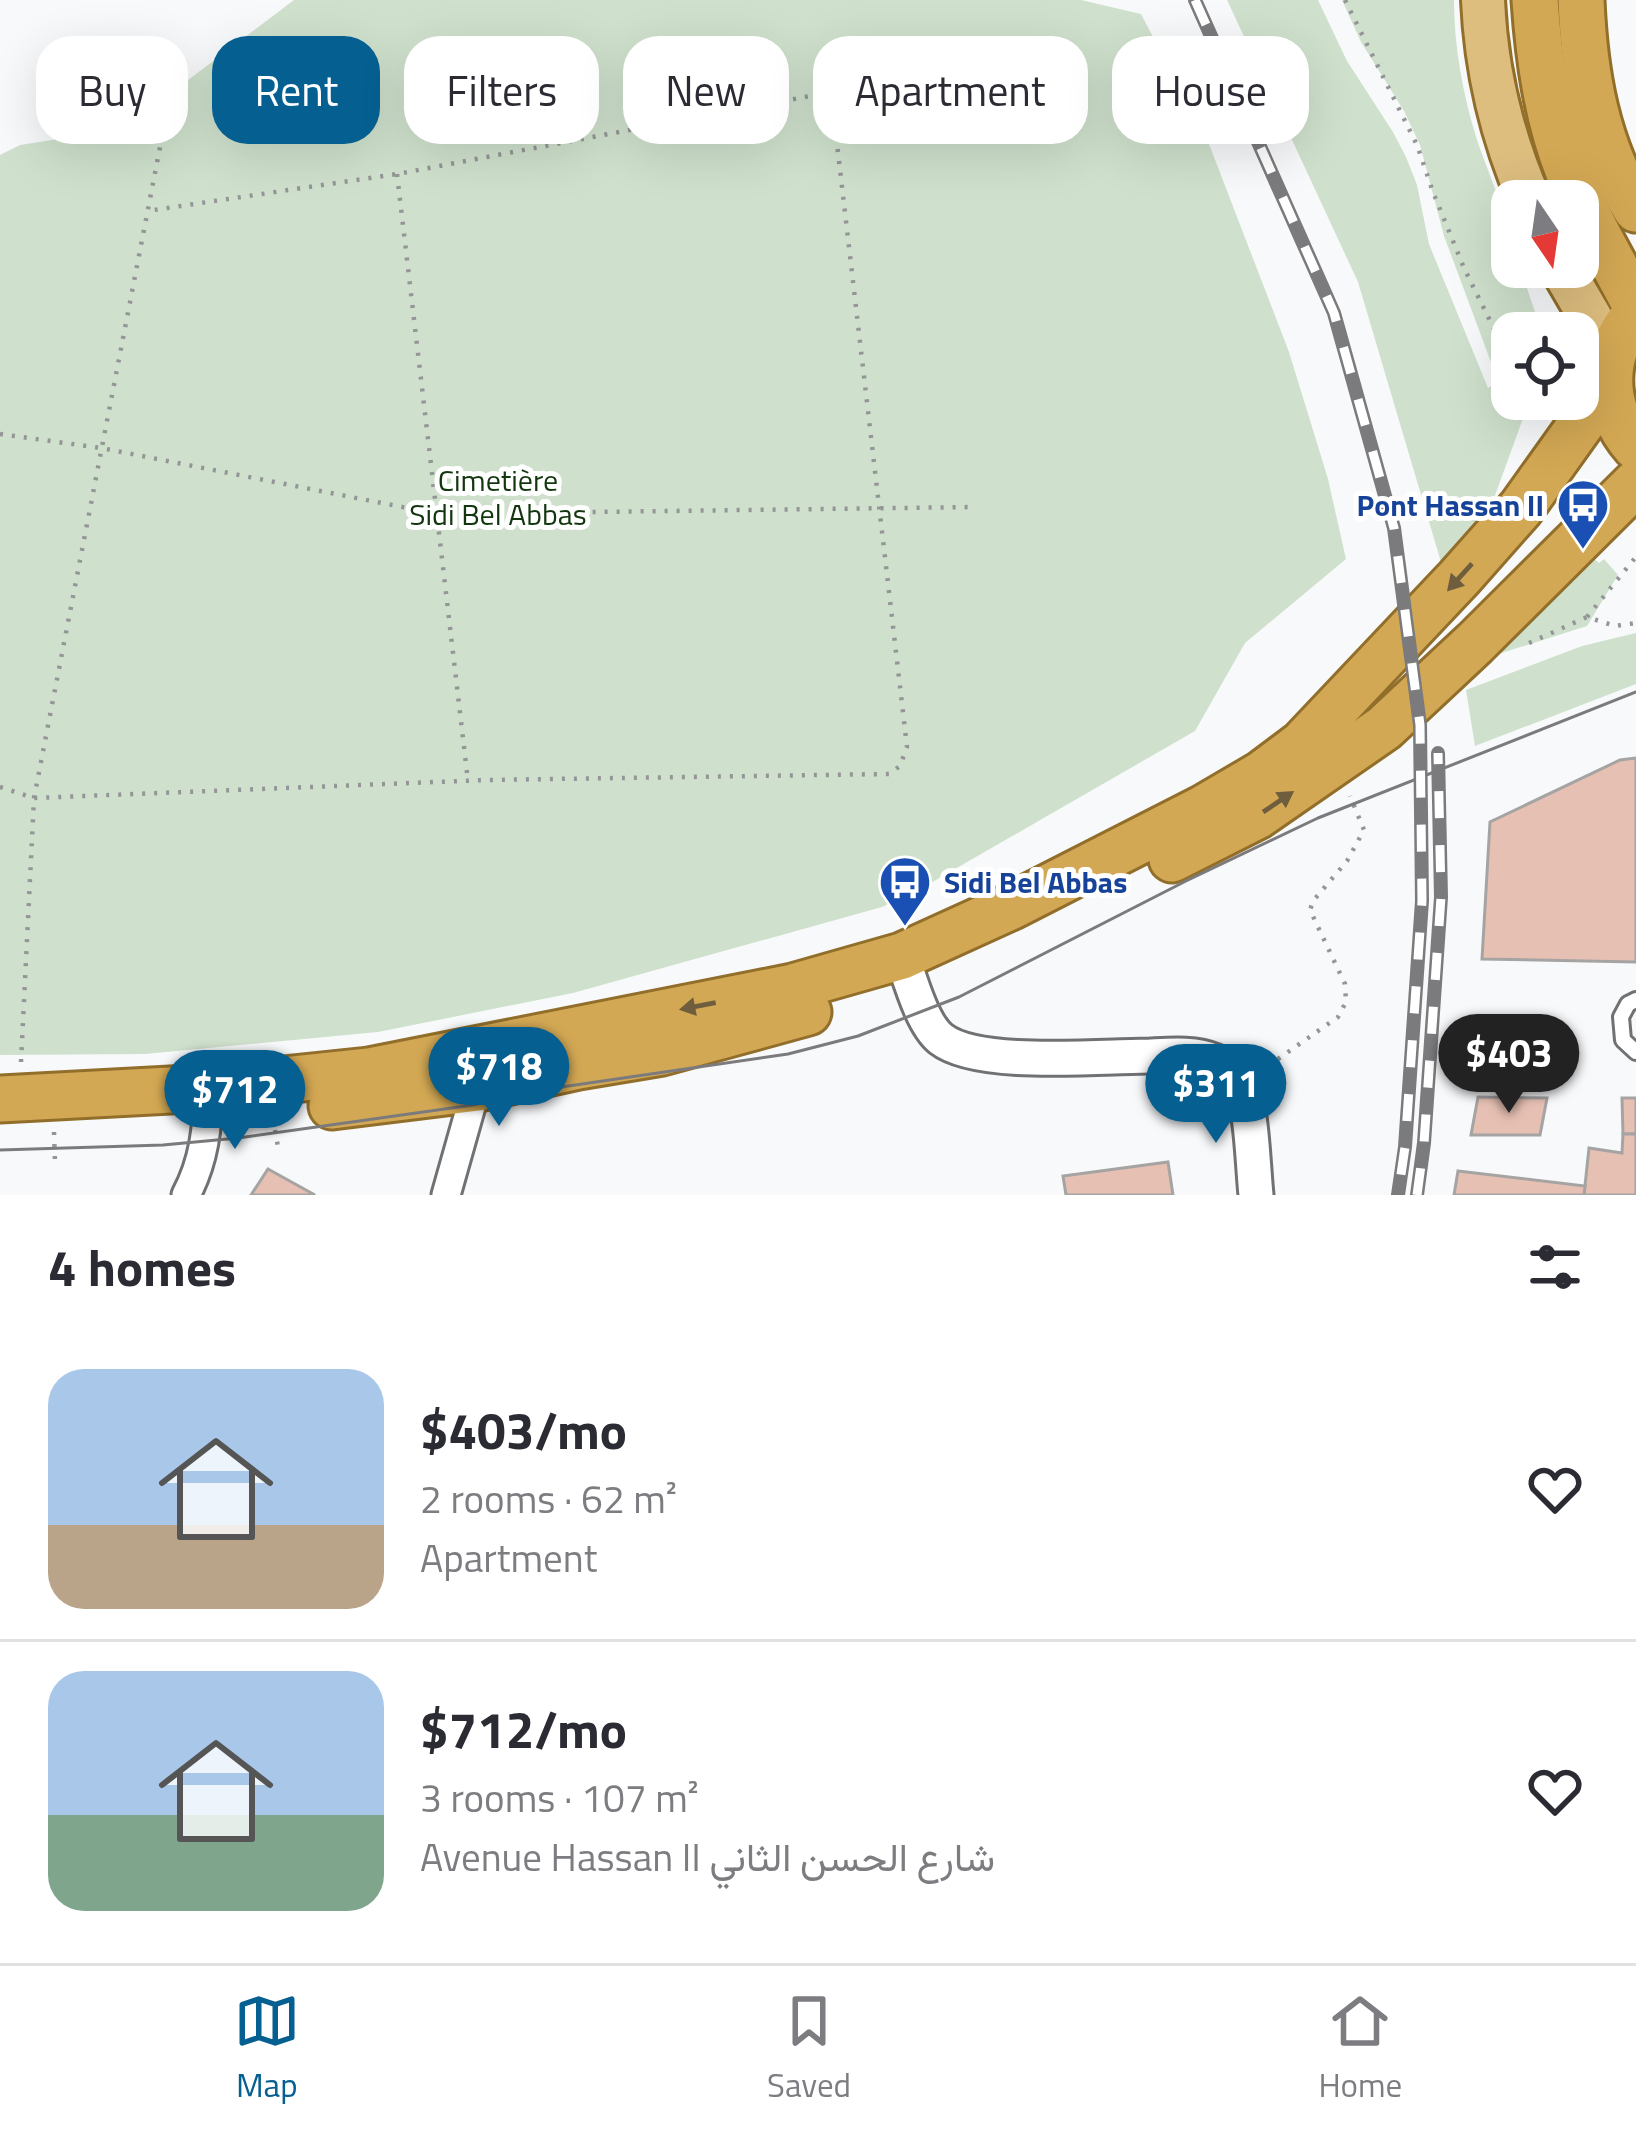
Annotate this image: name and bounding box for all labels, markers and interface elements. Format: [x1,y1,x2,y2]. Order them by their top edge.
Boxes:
chip: Buy [36,36,188,144]
chip: Rent [212,36,380,144]
chip: Filters [404,36,599,144]
chip: New [623,36,789,144]
chip: Apartment [813,36,1088,144]
chip: House [1112,36,1309,144]
north arrow [1491,180,1599,288]
map controls [1491,180,1599,420]
button: locate [1491,312,1599,420]
park label: Cimetière Sidi Bel Abbas [409,457,587,537]
bus stop icon: Pont Hassan II [1555,477,1611,551]
place label: Pont Hassan II [1357,482,1544,528]
one-way arrow [1447,562,1474,591]
one-way arrow [1261,791,1294,814]
bus stop icon: Sidi Bel Abbas [877,854,933,928]
place label: Sidi Bel Abbas [944,859,1127,905]
one-way arrow [679,997,716,1016]
pin: $403 [1438,1014,1580,1116]
text: $403 [1465,1023,1553,1082]
pin: $718 [428,1027,570,1129]
text: $718 [455,1036,543,1095]
pin: $311 [1145,1044,1287,1146]
pin: $712 [164,1050,306,1152]
text: $311 [1172,1053,1260,1112]
text: $712 [191,1059,279,1118]
text: 4 homes [48,1228,236,1306]
icon: filters [1522,1234,1588,1300]
text: $403/mo [420,1391,627,1469]
icon: home [144,1417,288,1561]
icon: heart [1522,1456,1588,1522]
text: 2 rooms · 62 m² [420,1469,677,1528]
text: Apartment [420,1528,597,1587]
text: $712/mo [420,1690,627,1768]
icon: home [144,1719,288,1863]
icon: heart [1522,1758,1588,1824]
text: 3 rooms · 107 m² [420,1768,699,1827]
text: Avenue Hassan II شارع الحسن الثاني [420,1827,995,1886]
tab: Map [234,1988,300,2110]
tab: Saved [767,1988,851,2110]
tab: Home [1318,1988,1402,2110]

